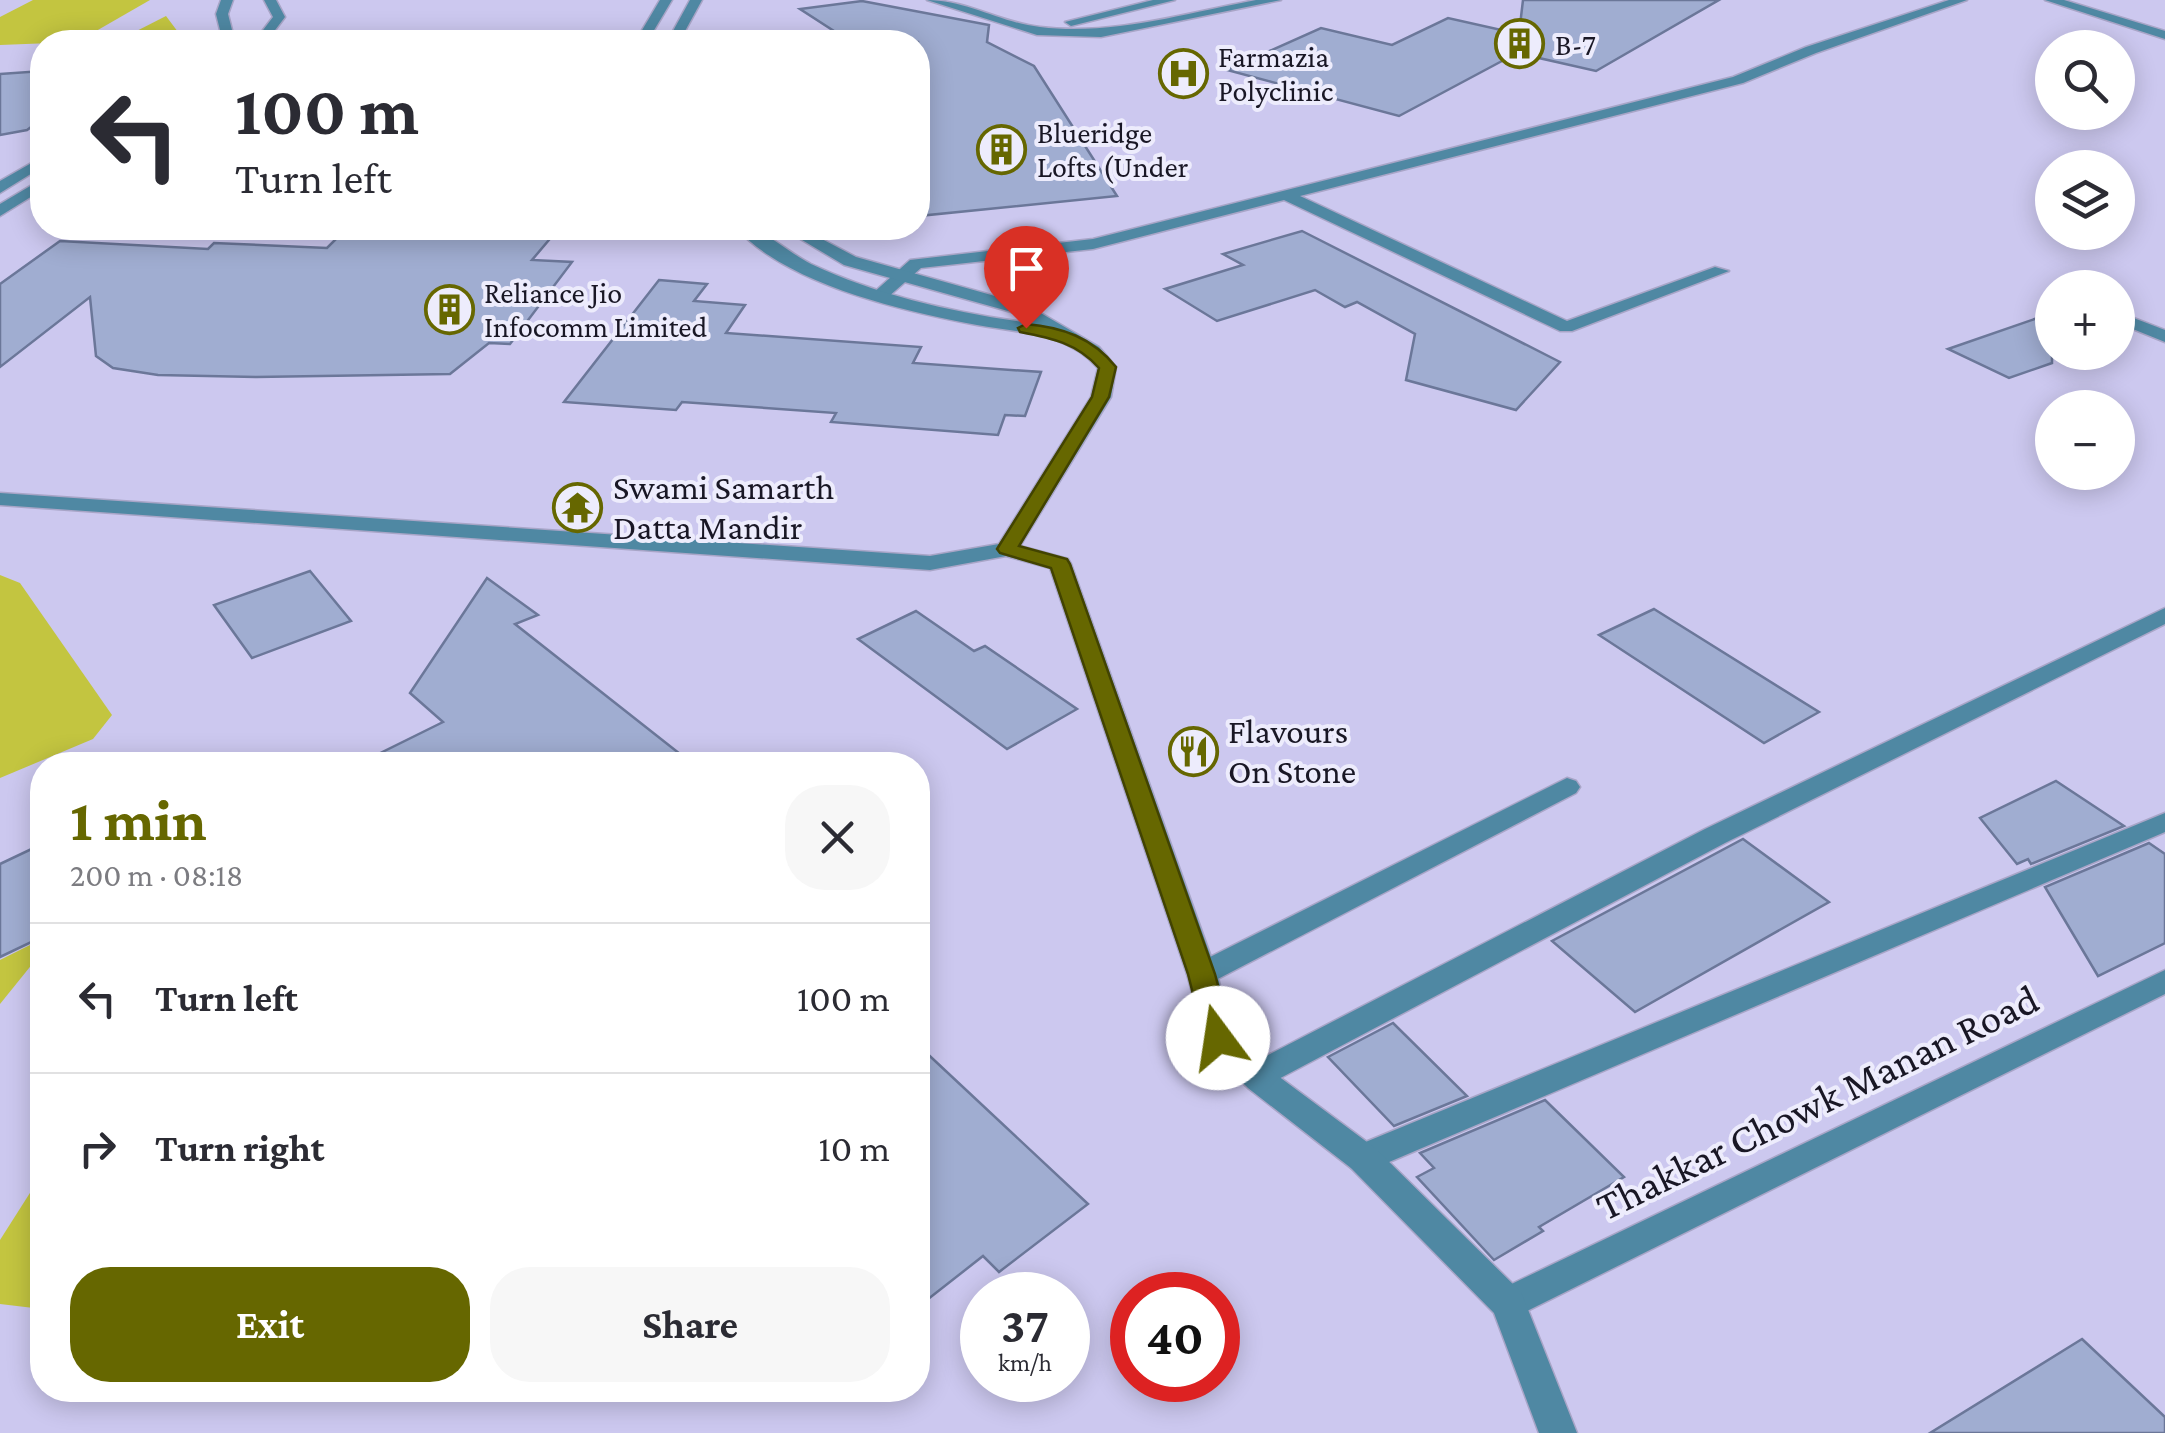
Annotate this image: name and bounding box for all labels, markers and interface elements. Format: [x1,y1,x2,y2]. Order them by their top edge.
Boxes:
building icon: B-7 [1494,18,1546,70]
place label: B-7 [1555,28,1596,61]
map controls [2035,30,2135,490]
button: search [2035,30,2135,130]
place label: Farmazia Polyclinic [1218,40,1334,108]
hospital icon: Farmazia Polyclinic [1157,47,1209,99]
icon: left [70,70,200,200]
text: 100 m [235,71,419,149]
place label: Blueridge Lofts (Under [1037,116,1189,184]
building icon: Blueridge Lofts (Under [976,123,1028,175]
button: layers [2035,150,2135,250]
text: Turn left [235,153,392,203]
pin [984,226,1069,329]
icon: arrive [999,241,1054,296]
button: + [2035,270,2135,370]
place label: Reliance Jio Infocomm Limited [484,276,708,343]
building icon: Reliance Jio Infocomm Limited [423,283,475,335]
button: − [2035,390,2135,490]
place label: Swami Samarth Datta Mandir [613,468,834,547]
temple icon: Swami Samarth Datta Mandir [552,481,604,533]
place label: Flavours On Stone [1228,712,1356,791]
restaurant icon: Flavours On Stone [1167,725,1219,777]
button: close [785,785,890,890]
text: 1 min [70,786,207,853]
text: 200 m · 08:18 [70,857,243,893]
icon: left [70,971,125,1026]
street label: Thakkar Chowk Manan Road [1588,974,2046,1230]
text: Turn left [155,977,298,1019]
text: 100 m [797,977,890,1019]
position arrow [1166,986,1270,1090]
icon: right [70,1121,125,1176]
text: Turn right [155,1127,324,1169]
text: 10 m [818,1127,890,1169]
button: Exit [70,1267,470,1382]
button: Share [490,1267,890,1382]
speed limit sign: 40 [1110,1272,1240,1402]
text: 37 [1001,1297,1049,1353]
text: km/h [998,1349,1052,1376]

